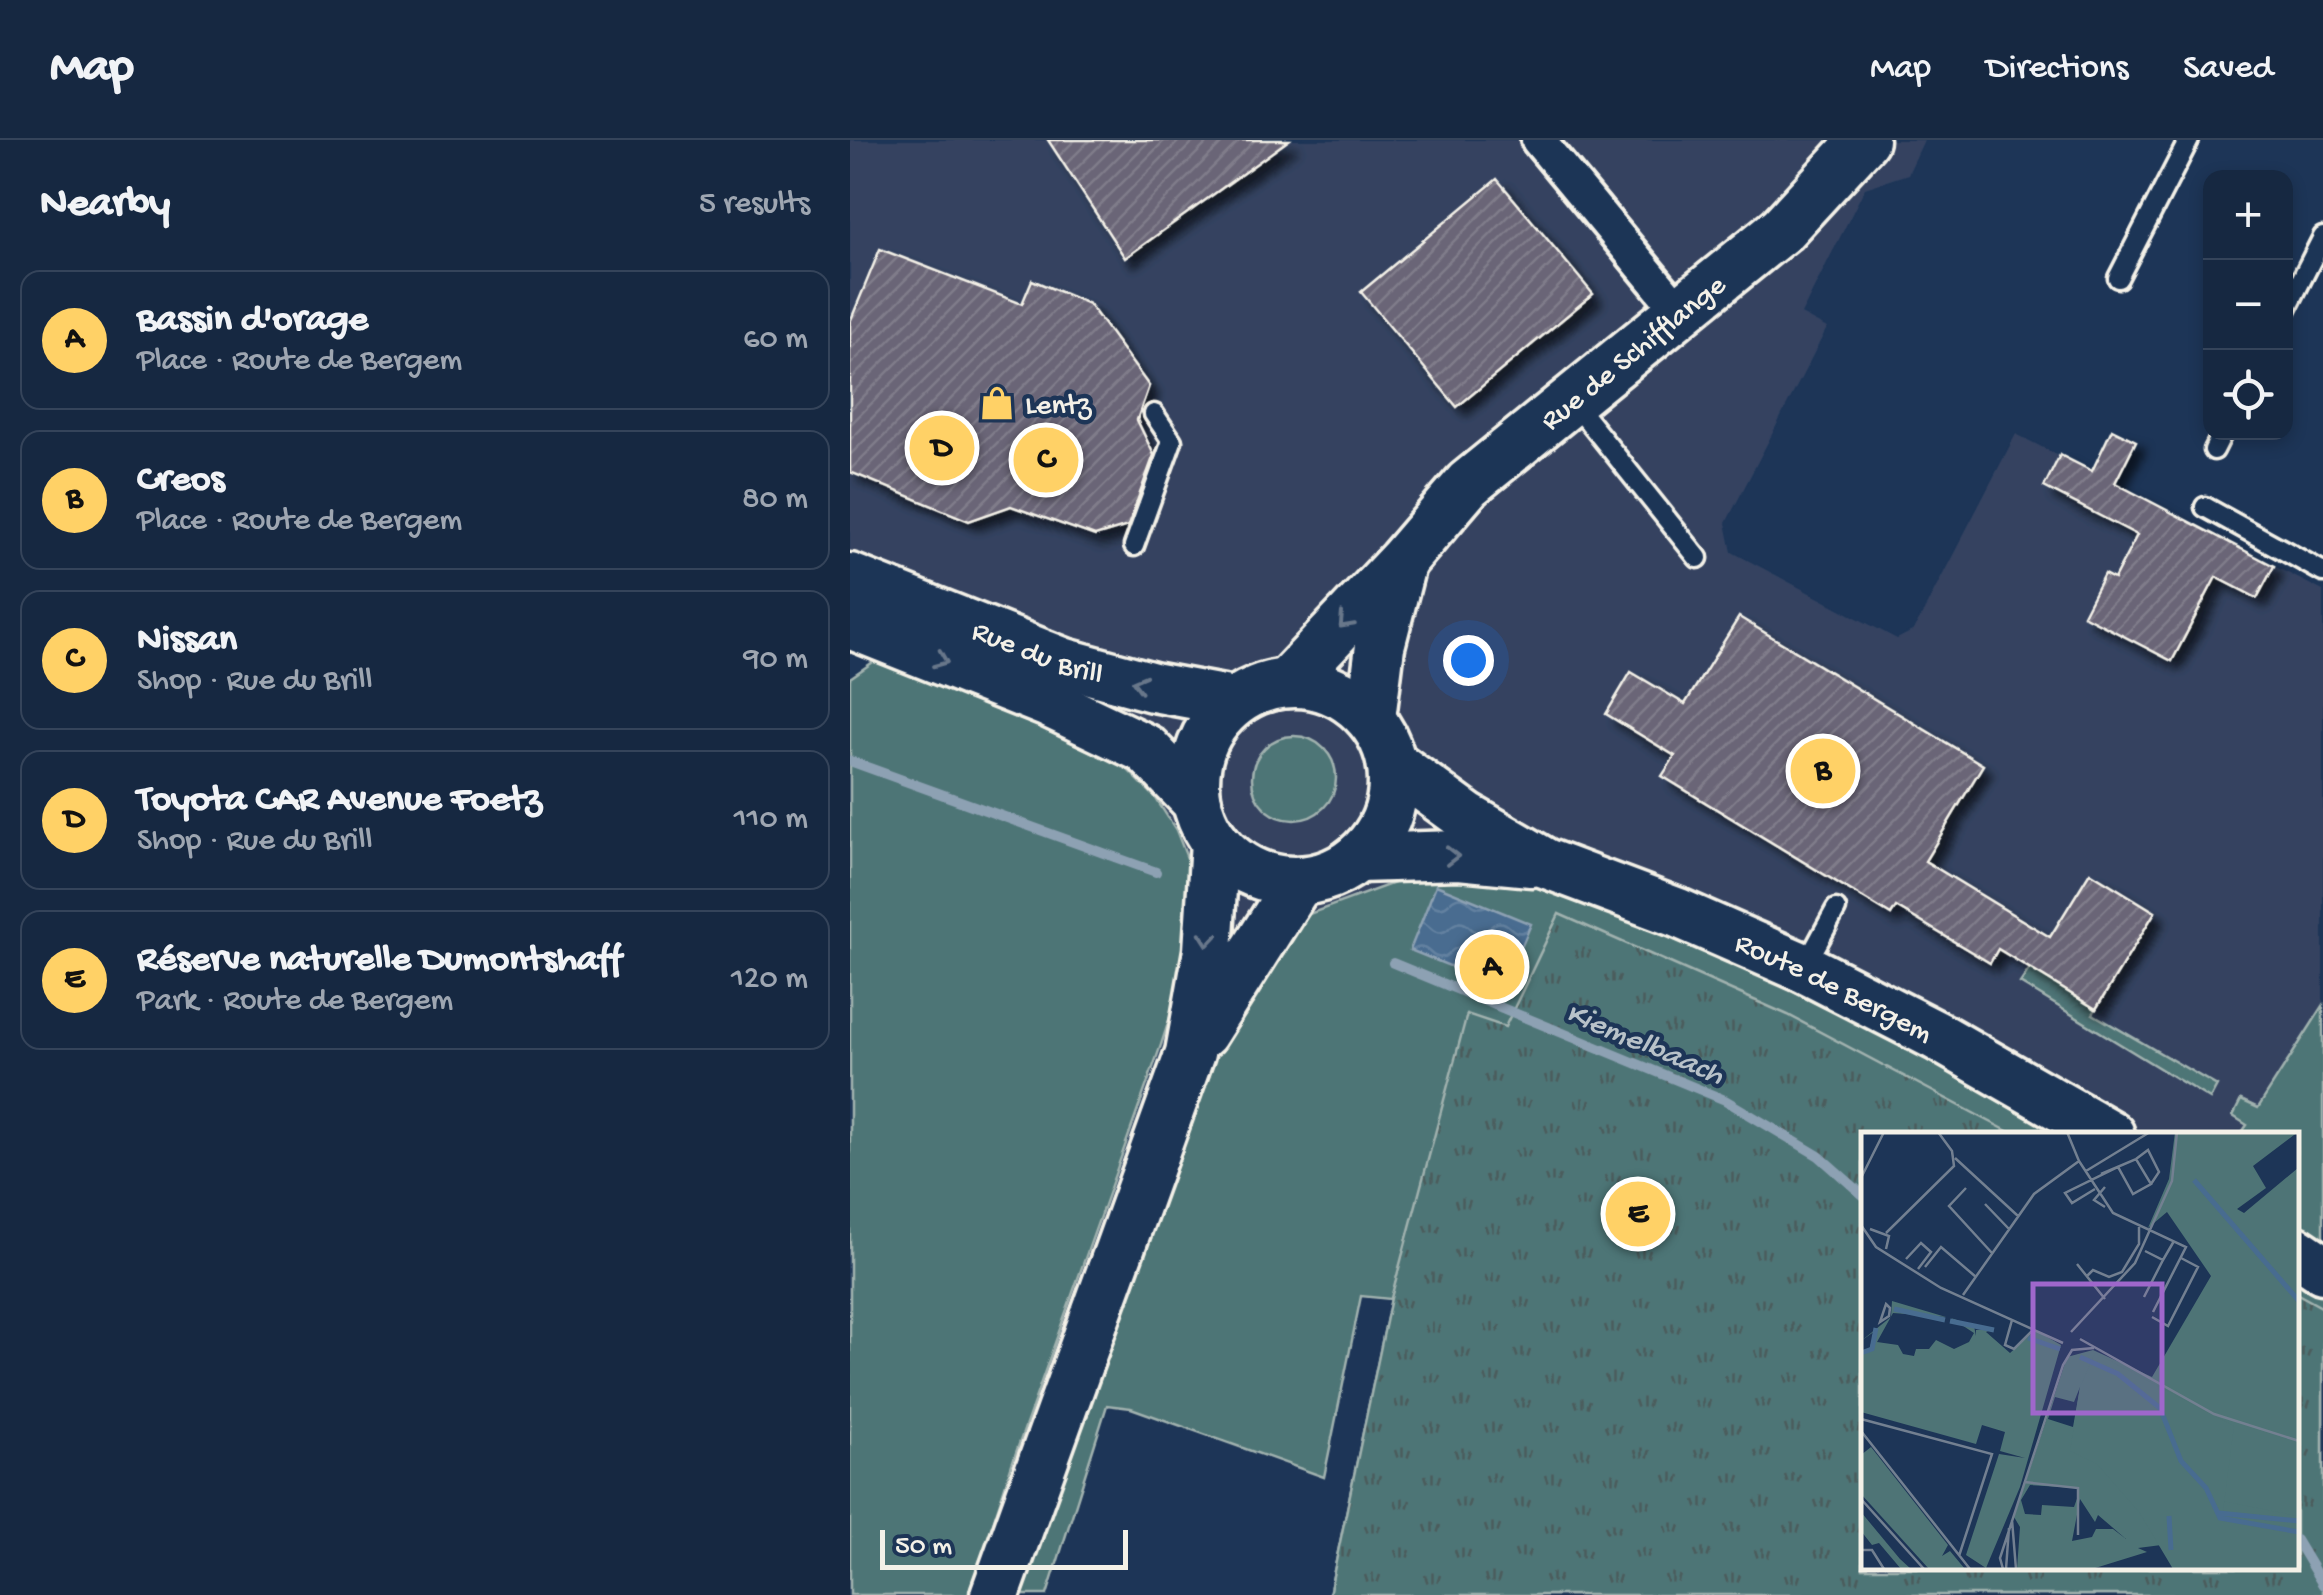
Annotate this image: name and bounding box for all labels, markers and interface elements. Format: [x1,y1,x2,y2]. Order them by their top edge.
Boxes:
text: Map [50,41,134,98]
text: Map [1870,49,1931,90]
text: Directions [1986,49,2128,90]
text: Saved [2183,49,2273,90]
map controls [2203,170,2293,440]
button: + [2203,170,2293,260]
text: Nearby [40,181,170,230]
text: 5 results [699,186,810,224]
button: − [2203,260,2293,350]
street label: Rue de Schifflange [1535,269,1734,440]
text: Bassin d'orage [137,299,368,343]
text: A [65,321,84,359]
text: 60 m [743,321,808,359]
text: Place · Route de Bergem [137,343,462,381]
button: locate [2203,350,2293,440]
shop icon: Lentz [978,384,1016,422]
place label: Lentz [1025,390,1092,425]
pin: D [909,410,974,486]
pin: C [1014,422,1078,498]
text: Creos [137,459,224,503]
text: B [66,481,83,519]
text: 80 m [742,481,808,519]
text: Place · Route de Bergem [137,503,462,541]
one-way arrow [1338,610,1356,628]
street label: Rue du Brill [966,615,1106,695]
text: Nissan [137,619,237,663]
your location [1443,635,1494,686]
text: C [66,641,83,679]
text: 90 m [744,641,808,679]
one-way arrow [931,648,948,669]
text: Shop · Rue du Brill [137,663,373,701]
one-way arrow [1131,674,1148,695]
pin: B [1790,734,1856,808]
text: Toyota CAR Avenue Foetz [137,779,542,823]
text: D [64,801,85,839]
text: 110 m [734,801,808,839]
text: Shop · Rue du Brill [137,823,373,861]
one-way arrow [1444,845,1460,866]
street label: Route de Bergem [1729,927,1937,1053]
pin: A [1460,930,1524,1004]
one-way arrow [1198,932,1220,948]
text: Réserve naturelle Dumontshaff [137,939,621,983]
text: E [65,961,84,999]
text: 120 m [731,961,808,999]
text: Park · Route de Bergem [137,983,453,1021]
water label: Kiemelbaach [1559,995,1729,1096]
inset map [1861,1132,2298,1570]
pin: E [1606,1176,1670,1252]
scale bar [880,1525,1128,1570]
text: 50 m [895,1531,952,1564]

